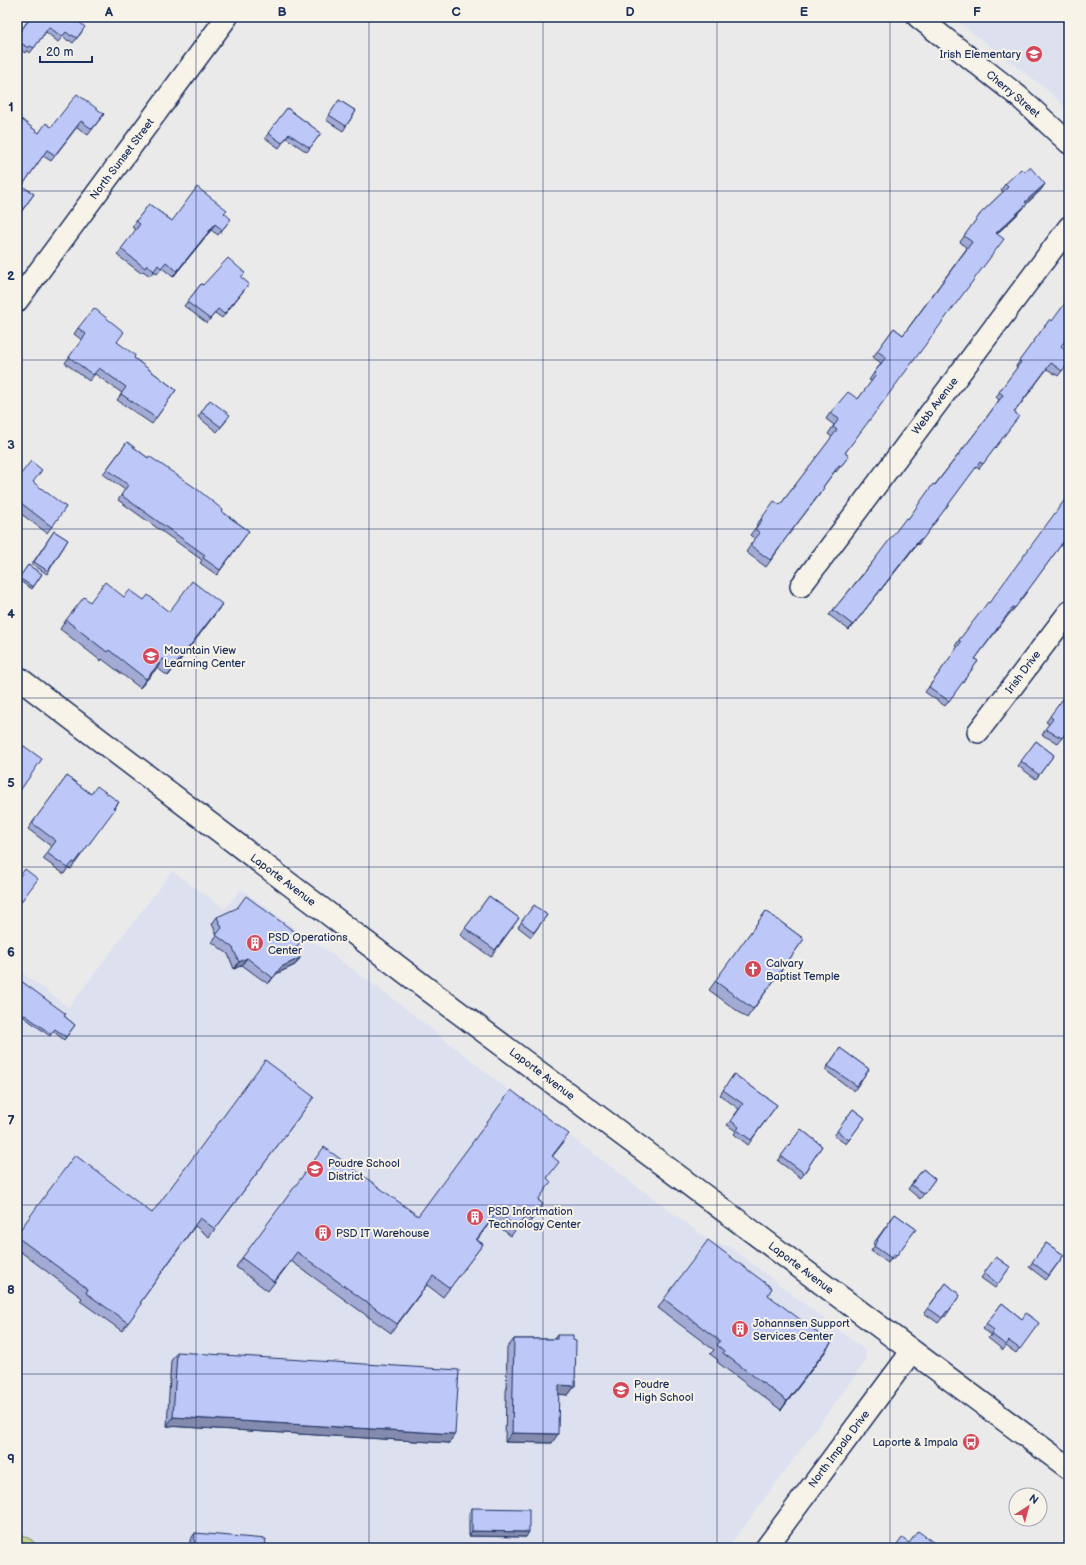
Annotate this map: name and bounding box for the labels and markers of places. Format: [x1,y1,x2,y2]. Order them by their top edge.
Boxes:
school or university icon: Irish Elementary [1024,44,1044,64]
place label: Irish Elementary [940,48,1021,61]
place label: Mountain View Learning Center [164,644,246,670]
school or university icon: Mountain View Learning Center [141,646,161,666]
place label: PSD Operations Center [268,931,348,957]
building icon: PSD Operations Center [245,933,265,953]
place label: Calvary Baptist Temple [766,957,840,983]
church icon: Calvary Baptist Temple [743,959,763,979]
place label: Poudre School District [328,1157,400,1183]
school or university icon: Poudre School District [305,1159,325,1179]
place label: PSD Infortmation Technology Center [488,1205,582,1231]
building icon: PSD Infortmation Technology Center [465,1207,485,1227]
building icon: PSD IT Warehouse [313,1223,333,1243]
place label: PSD IT Warehouse [336,1227,430,1240]
place label: Johannsen Support Services Center [753,1317,850,1343]
building icon: Johannsen Support Services Center [730,1319,750,1339]
place label: Poudre High School [634,1378,693,1404]
school or university icon: Poudre High School [611,1380,631,1400]
bus stop icon: Laporte & Impala [961,1432,981,1452]
place label: Laporte & Impala [873,1436,958,1449]

